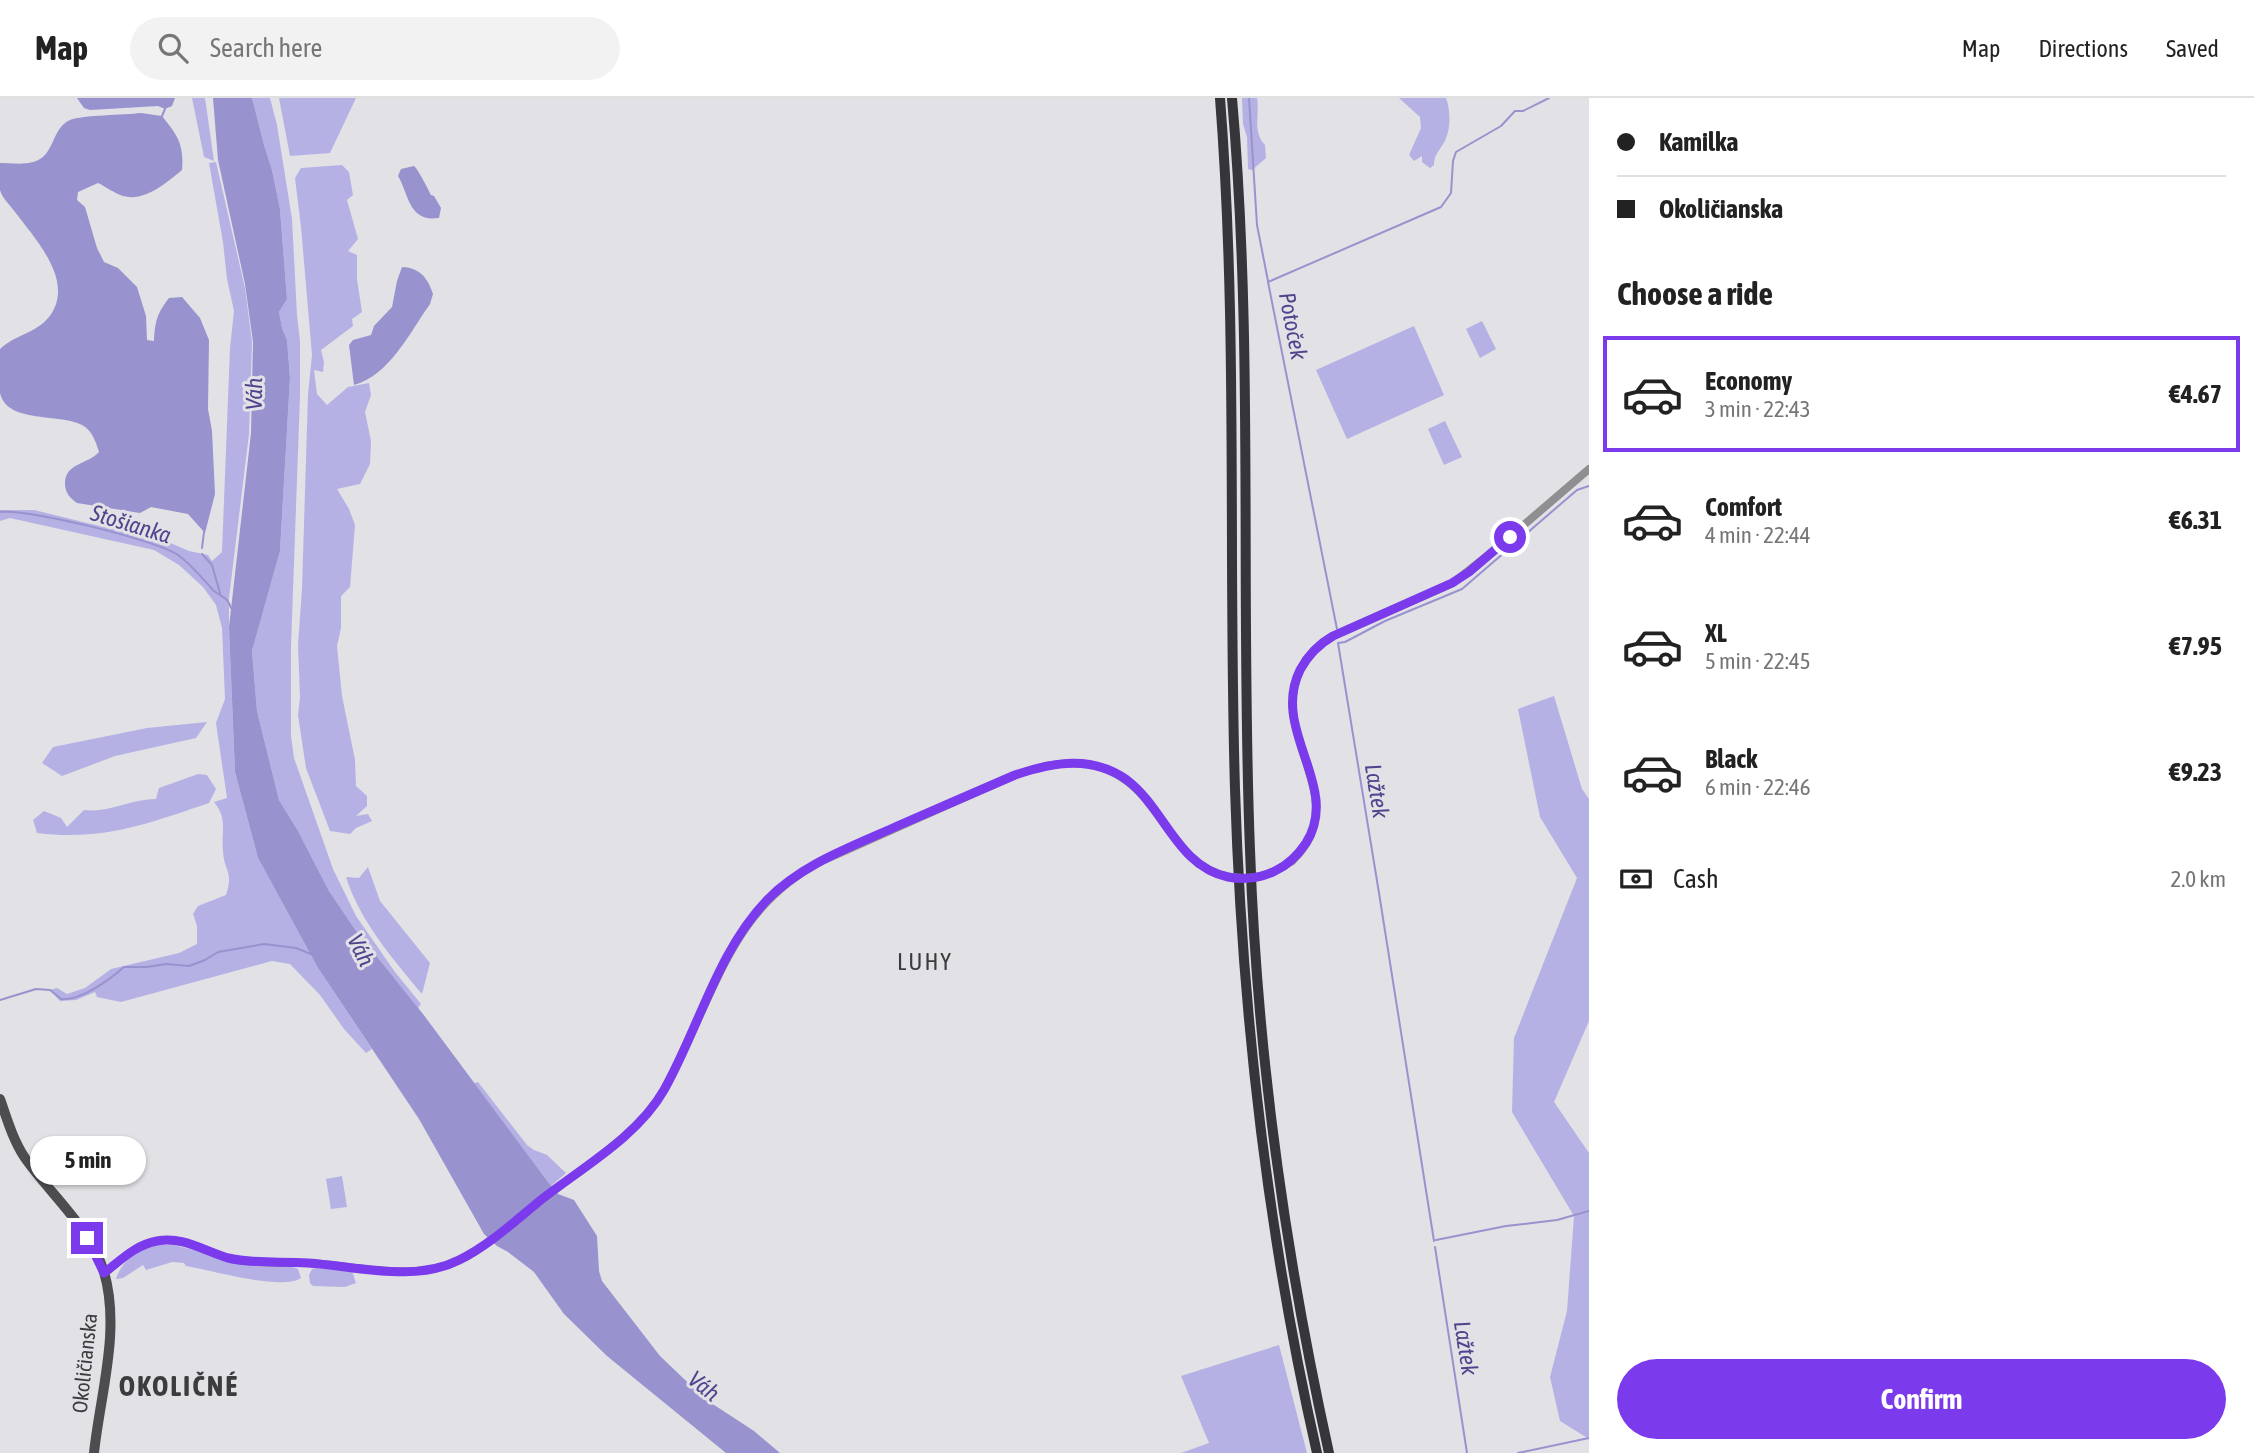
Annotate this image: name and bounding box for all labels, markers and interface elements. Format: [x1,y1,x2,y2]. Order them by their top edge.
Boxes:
search box [130,17,620,80]
text: Map [35,29,88,67]
icon: search [154,29,192,67]
text: Search here [210,33,322,63]
text: Map [1962,35,2000,62]
text: Directions [2038,35,2128,62]
text: Saved [2166,35,2219,62]
text: Kamilka [1659,127,1738,157]
text: Okoličianska [1659,194,1783,224]
text: Choose a ride [1617,275,1773,312]
water label: Potoček [1274,290,1312,363]
icon: car [1621,363,1684,426]
text: Economy [1705,366,1792,396]
water label: Váh [241,378,267,410]
text: €4.67 [2169,379,2222,409]
text: 3 min · 22:43 [1705,396,1811,422]
icon: car [1621,489,1684,552]
text: Comfort [1705,492,1782,522]
water label: Stošianka [87,499,175,549]
text: €6.31 [2169,505,2222,535]
route start [1494,521,1526,553]
text: 4 min · 22:44 [1705,522,1811,548]
icon: car [1621,615,1684,678]
text: XL [1705,618,1727,648]
text: €7.95 [2169,631,2222,661]
text: 5 min · 22:45 [1705,648,1811,674]
icon: car [1621,741,1684,804]
text: Black [1705,744,1757,774]
text: €9.23 [2169,757,2222,787]
water label: Lažtek [1360,762,1394,821]
text: 6 min · 22:46 [1705,774,1811,800]
icon: cash [1617,860,1655,898]
text: Cash [1673,864,1719,894]
text: 2.0 km [2170,866,2226,892]
water label: Váh [342,930,380,970]
district label: LUHY [897,948,953,975]
callout: 5 min [29,1136,145,1186]
text: 5 min [65,1147,111,1173]
route end [71,1222,103,1254]
street label: Okoličianska [67,1312,101,1414]
water label: Lažtek [1449,1319,1483,1378]
button: Confirm [1617,1359,2226,1439]
water label: Váh [683,1366,725,1406]
district label: OKOLIČNÉ [119,1370,239,1402]

